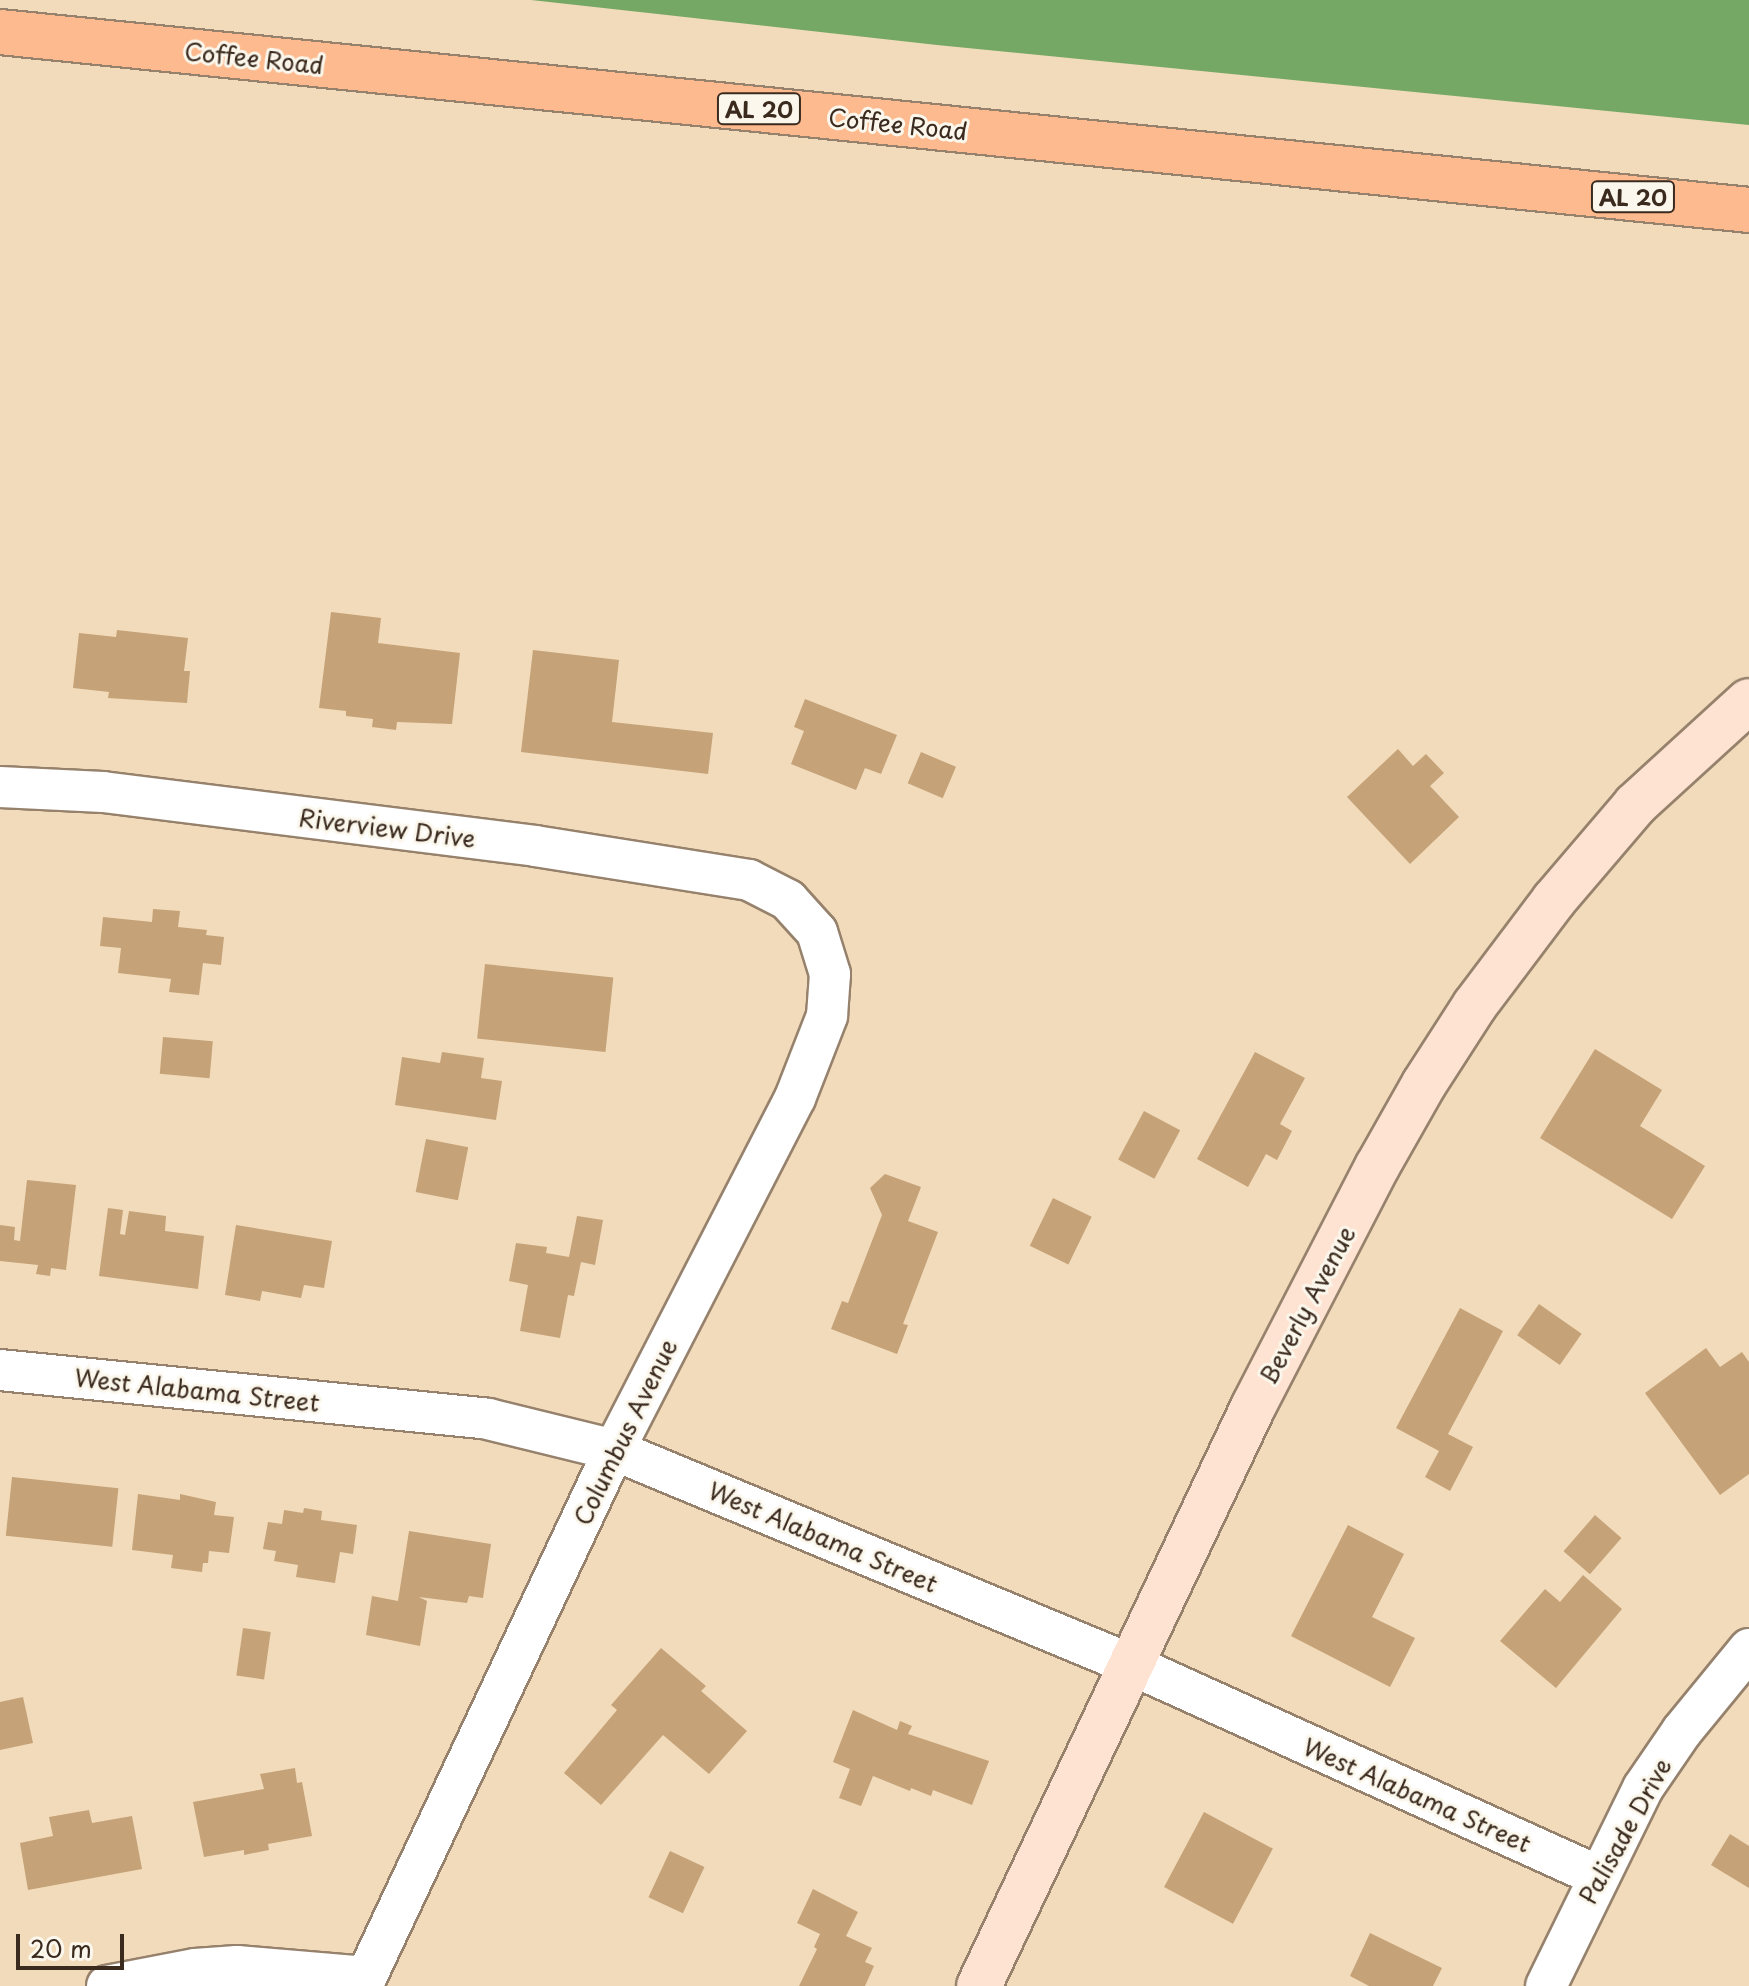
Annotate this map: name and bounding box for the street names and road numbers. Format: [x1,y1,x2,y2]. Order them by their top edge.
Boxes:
street label: Coffee Road [182,36,326,80]
road number: AL 20 [715,91,803,127]
street label: Coffee Road [826,102,970,146]
road number: AL 20 [1589,179,1677,215]
street label: Riverview Drive [297,803,477,853]
street label: Beverly Avenue [1253,1220,1361,1390]
street label: Columbus Avenue [568,1336,682,1528]
street label: West Alabama Street [72,1363,322,1417]
street label: West Alabama Street [703,1475,943,1599]
street label: West Alabama Street [1298,1731,1536,1859]
street label: Palisade Drive [1573,1752,1677,1910]

